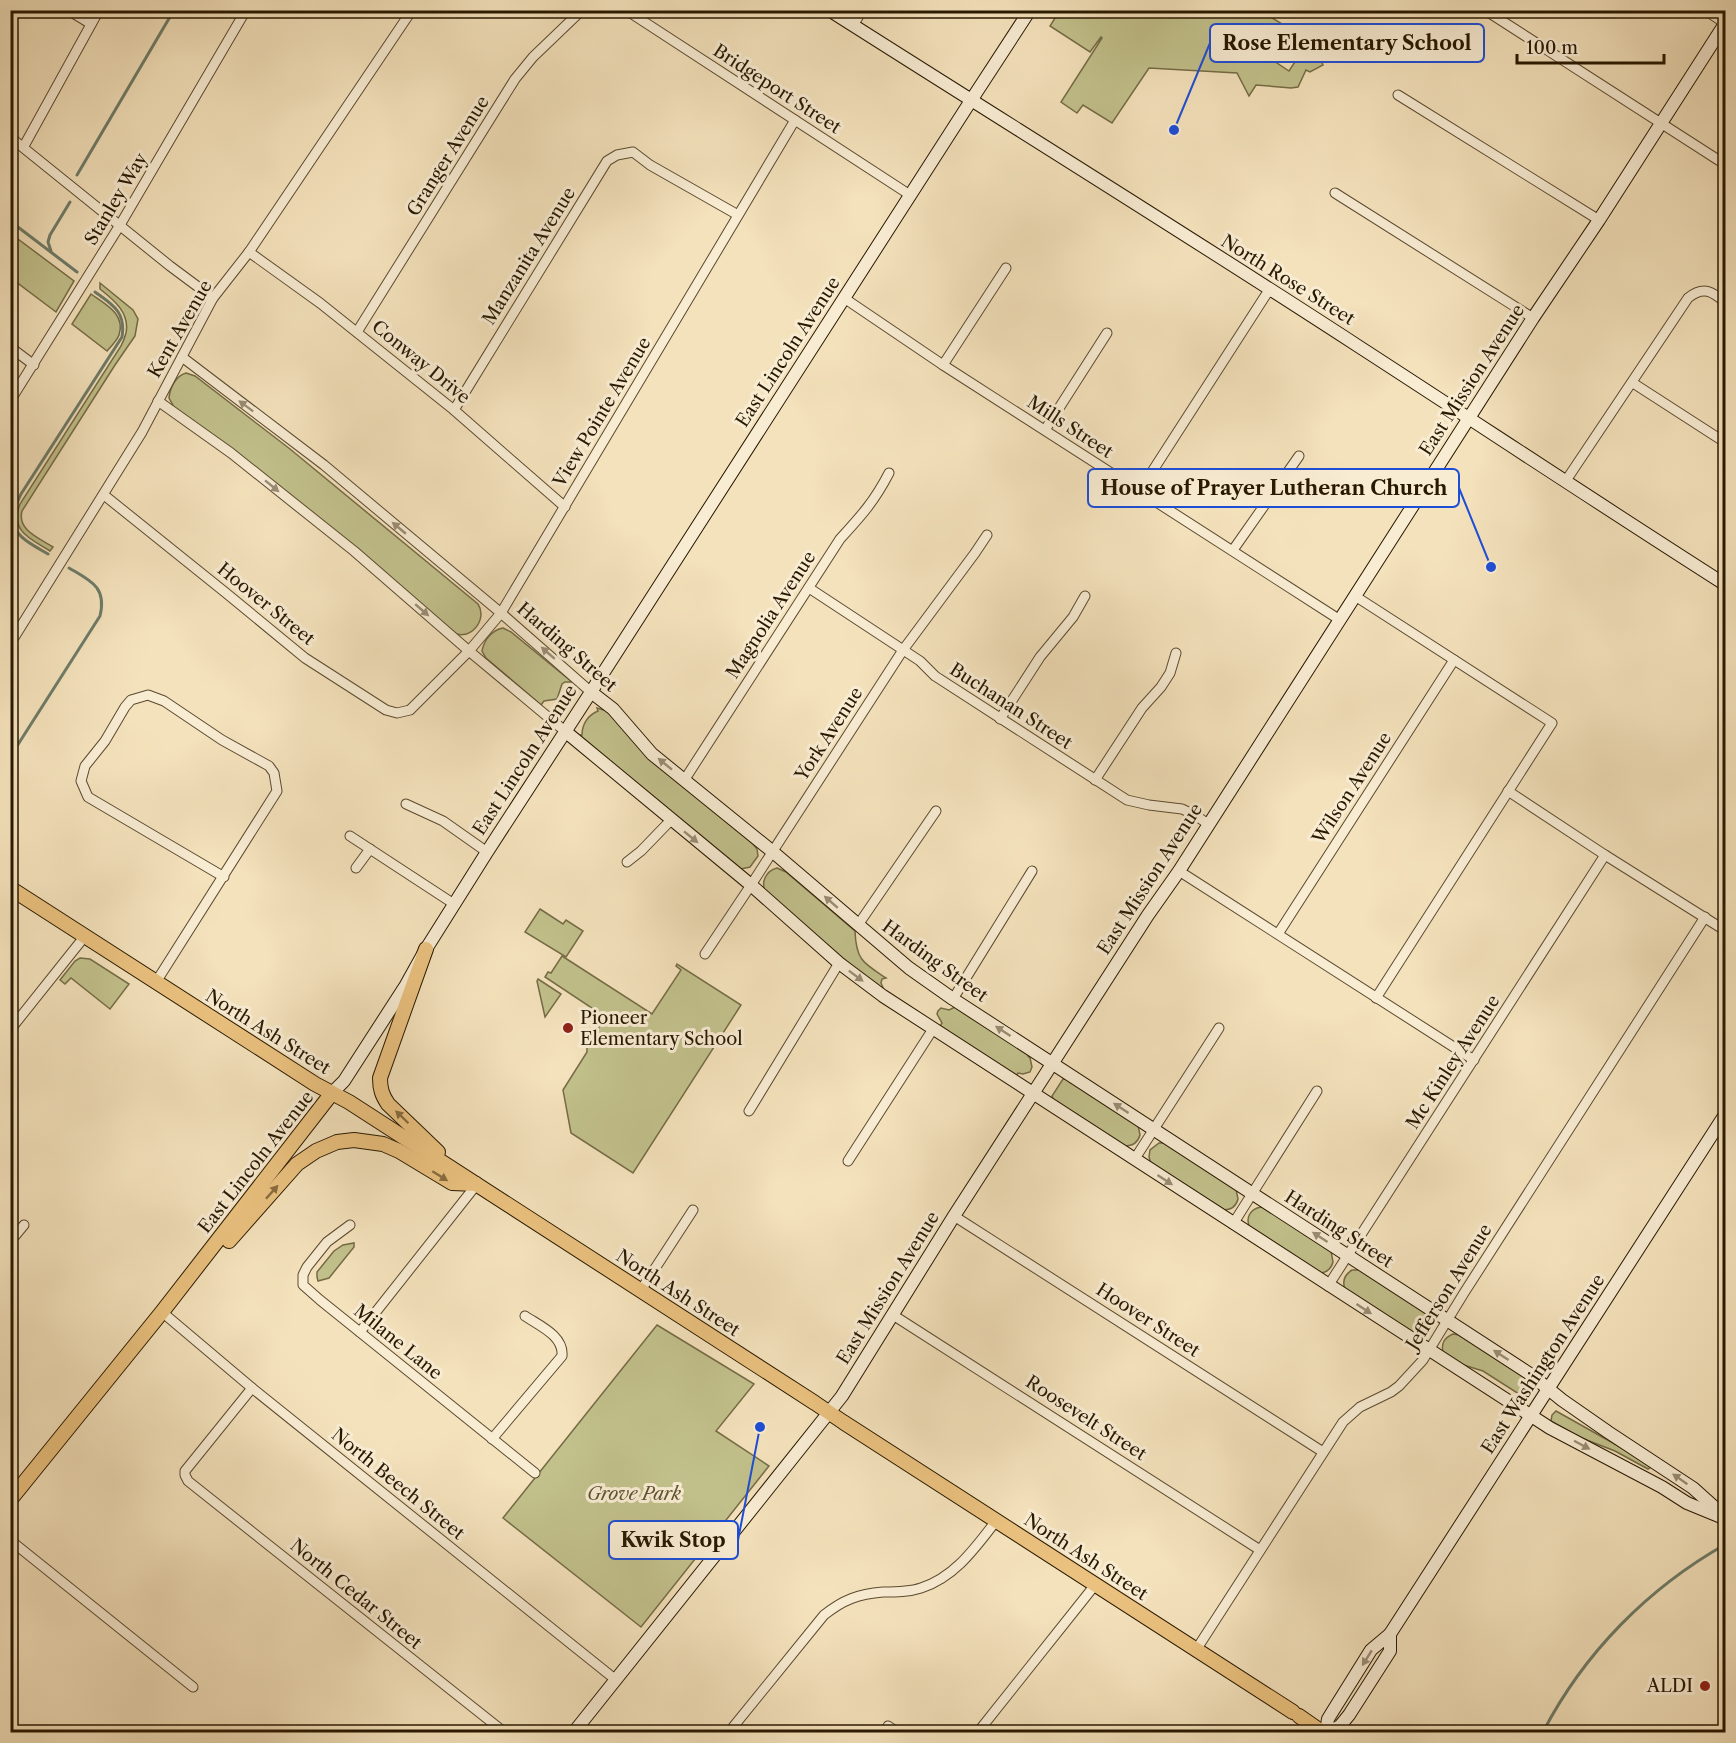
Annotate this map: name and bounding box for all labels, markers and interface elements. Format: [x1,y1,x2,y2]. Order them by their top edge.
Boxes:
callout: Rose Elementary School [1210,24,1484,62]
scale bar [1517,27,1664,65]
text: Rose Elementary School [1222,31,1472,55]
text: 100 m [1526,37,1578,59]
street label: Bridgeport Street [709,39,846,139]
street label: Granger Avenue [402,92,494,220]
street label: Stanley Way [80,148,153,249]
street label: Manzanita Avenue [478,183,580,329]
street label: North Rose Street [1217,230,1359,330]
street label: East Lincoln Avenue [731,273,845,431]
street label: Kent Avenue [143,276,217,382]
street label: East Mission Avenue [1415,300,1529,460]
street label: Conway Drive [367,316,475,408]
street label: View Pointe Avenue [548,333,655,492]
street label: Mills Street [1023,391,1118,463]
one-way arrow [239,400,255,412]
callout: House of Prayer Lutheran Church [1088,469,1459,507]
text: House of Prayer Lutheran Church [1101,476,1448,500]
one-way arrow [264,479,280,492]
one-way arrow [391,521,407,534]
street label: Magnolia Avenue [722,547,820,683]
street label: Hoover Street [213,558,320,650]
street label: Harding Street [513,598,622,697]
one-way arrow [414,603,429,616]
one-way arrow [540,647,556,660]
street label: Buchanan Street [946,658,1077,754]
street label: East Lincoln Avenue [468,681,582,839]
street label: York Avenue [790,683,867,786]
street label: Wilson Avenue [1307,728,1396,849]
one-way arrow [657,757,673,770]
street label: East Mission Avenue [1093,799,1207,959]
one-way arrow [684,830,699,842]
one-way arrow [824,896,839,909]
street label: Harding Street [878,915,993,1007]
one-way arrow [848,970,864,983]
street label: North Ash Street [202,985,335,1080]
street label: Mc Kinley Avenue [1401,991,1505,1133]
place label: Pioneer Elementary School [580,1007,743,1050]
marker: Pioneer Elementary School [561,1021,575,1035]
one-way arrow [995,1026,1011,1037]
street label: East Lincoln Avenue [194,1086,318,1238]
one-way arrow [1113,1102,1129,1113]
one-way arrow [394,1110,409,1124]
one-way arrow [432,1170,448,1181]
one-way arrow [1157,1174,1173,1186]
one-way arrow [265,1184,279,1199]
street label: Harding Street [1281,1186,1398,1273]
street label: East Mission Avenue [832,1208,944,1368]
street label: Jefferson Avenue [1400,1220,1497,1357]
one-way arrow [1311,1232,1328,1243]
street label: North Ash Street [612,1245,744,1342]
street label: East Washington Avenue [1477,1270,1609,1458]
street label: Hoover Street [1092,1278,1204,1362]
street label: Milane Lane [349,1300,447,1384]
one-way arrow [1356,1304,1372,1315]
one-way arrow [1492,1350,1509,1361]
street label: Roosevelt Street [1022,1371,1151,1466]
street label: North Beech Street [327,1424,469,1545]
one-way arrow [1573,1440,1590,1450]
one-way arrow [1673,1473,1689,1485]
park label: Grove Park [587,1483,682,1505]
street label: North Ash Street [1020,1509,1152,1606]
callout: Kwik Stop [609,1521,738,1559]
text: Kwik Stop [620,1528,726,1552]
street label: North Cedar Street [286,1534,427,1654]
one-way arrow [1361,1650,1372,1666]
place label: ALDI [1646,1675,1693,1697]
marker: ALDI [1698,1679,1712,1693]

